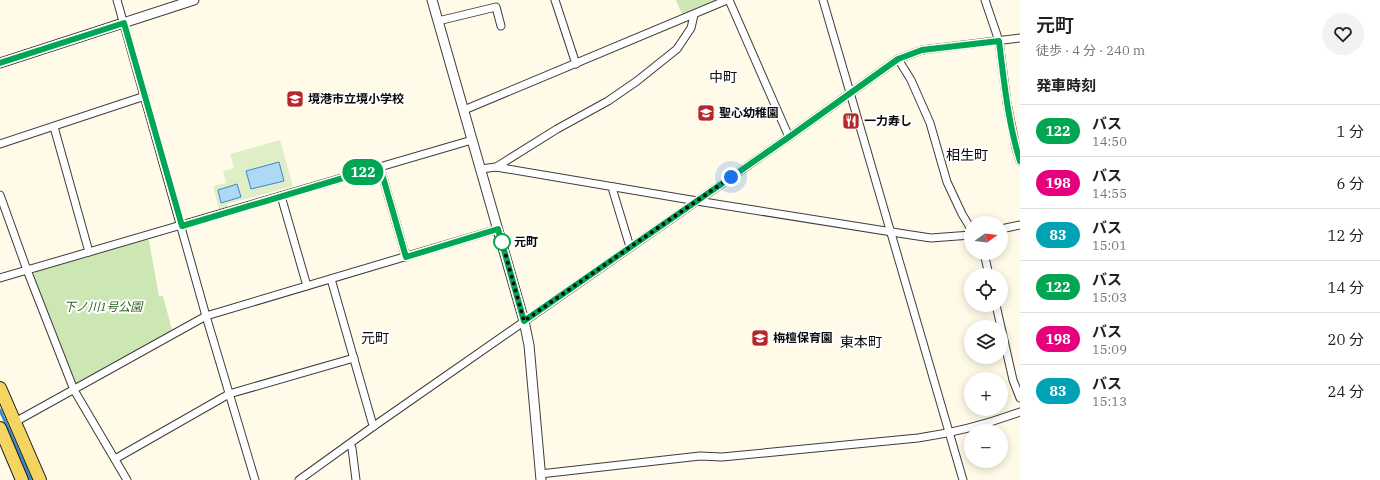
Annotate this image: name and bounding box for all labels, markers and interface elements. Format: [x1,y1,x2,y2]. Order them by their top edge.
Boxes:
text: 元町 [1036,13,1074,37]
button: heart [1322,13,1364,55]
text: 徒歩 · 4 分 · 240 m [1036,42,1145,59]
district label: 中町 [709,68,737,86]
text: 発車時刻 [1036,76,1096,95]
school or university icon: 境港市立境小学校 [285,89,305,109]
place label: 境港市立境小学校 [308,91,404,106]
school or university icon: 聖心幼稚園 [696,103,716,123]
place label: 聖心幼稚園 [719,105,779,120]
restaurant icon: 一力寿し [841,111,861,131]
place label: 一力寿し [864,113,912,128]
text: バス [1092,114,1122,133]
text: 122 [1045,122,1071,140]
text: 1 分 [1337,122,1364,141]
text: 14:50 [1092,133,1127,150]
district label: 相生町 [946,146,988,164]
line badge: 122 [340,159,386,185]
text: 122 [350,163,376,181]
text: バス [1092,166,1122,185]
your location [721,167,741,187]
text: 198 [1045,174,1071,192]
text: 6 分 [1337,174,1364,193]
text: 14:55 [1092,185,1127,202]
north arrow [964,216,1008,260]
map controls [964,216,1008,468]
text: バス [1092,218,1122,237]
text: 83 [1050,226,1066,244]
text: 12 分 [1328,226,1364,245]
marker: 元町 [493,233,511,251]
place label: 元町 [514,234,538,249]
text: 15:01 [1092,237,1127,254]
button: locate [964,268,1008,312]
text: バス [1092,270,1122,289]
text: 122 [1045,278,1071,296]
text: 14 分 [1328,278,1364,297]
text: 15:03 [1092,289,1127,306]
park label: 下ノ川1号公園 [64,299,144,314]
button: layers [964,320,1008,364]
text: バス [1092,322,1122,341]
school or university icon: 栴檀保育園 [750,328,770,348]
district label: 元町 [361,329,389,347]
place label: 栴檀保育園 [773,330,833,345]
text: 198 [1045,330,1071,348]
text: 20 分 [1328,330,1364,349]
district label: 東本町 [840,333,882,351]
text: 15:09 [1092,341,1127,358]
button: + [964,372,1008,416]
text: バス [1092,374,1122,393]
text: 83 [1050,382,1066,400]
text: 24 分 [1328,382,1364,401]
text: 15:13 [1092,393,1127,410]
button: − [964,424,1008,468]

